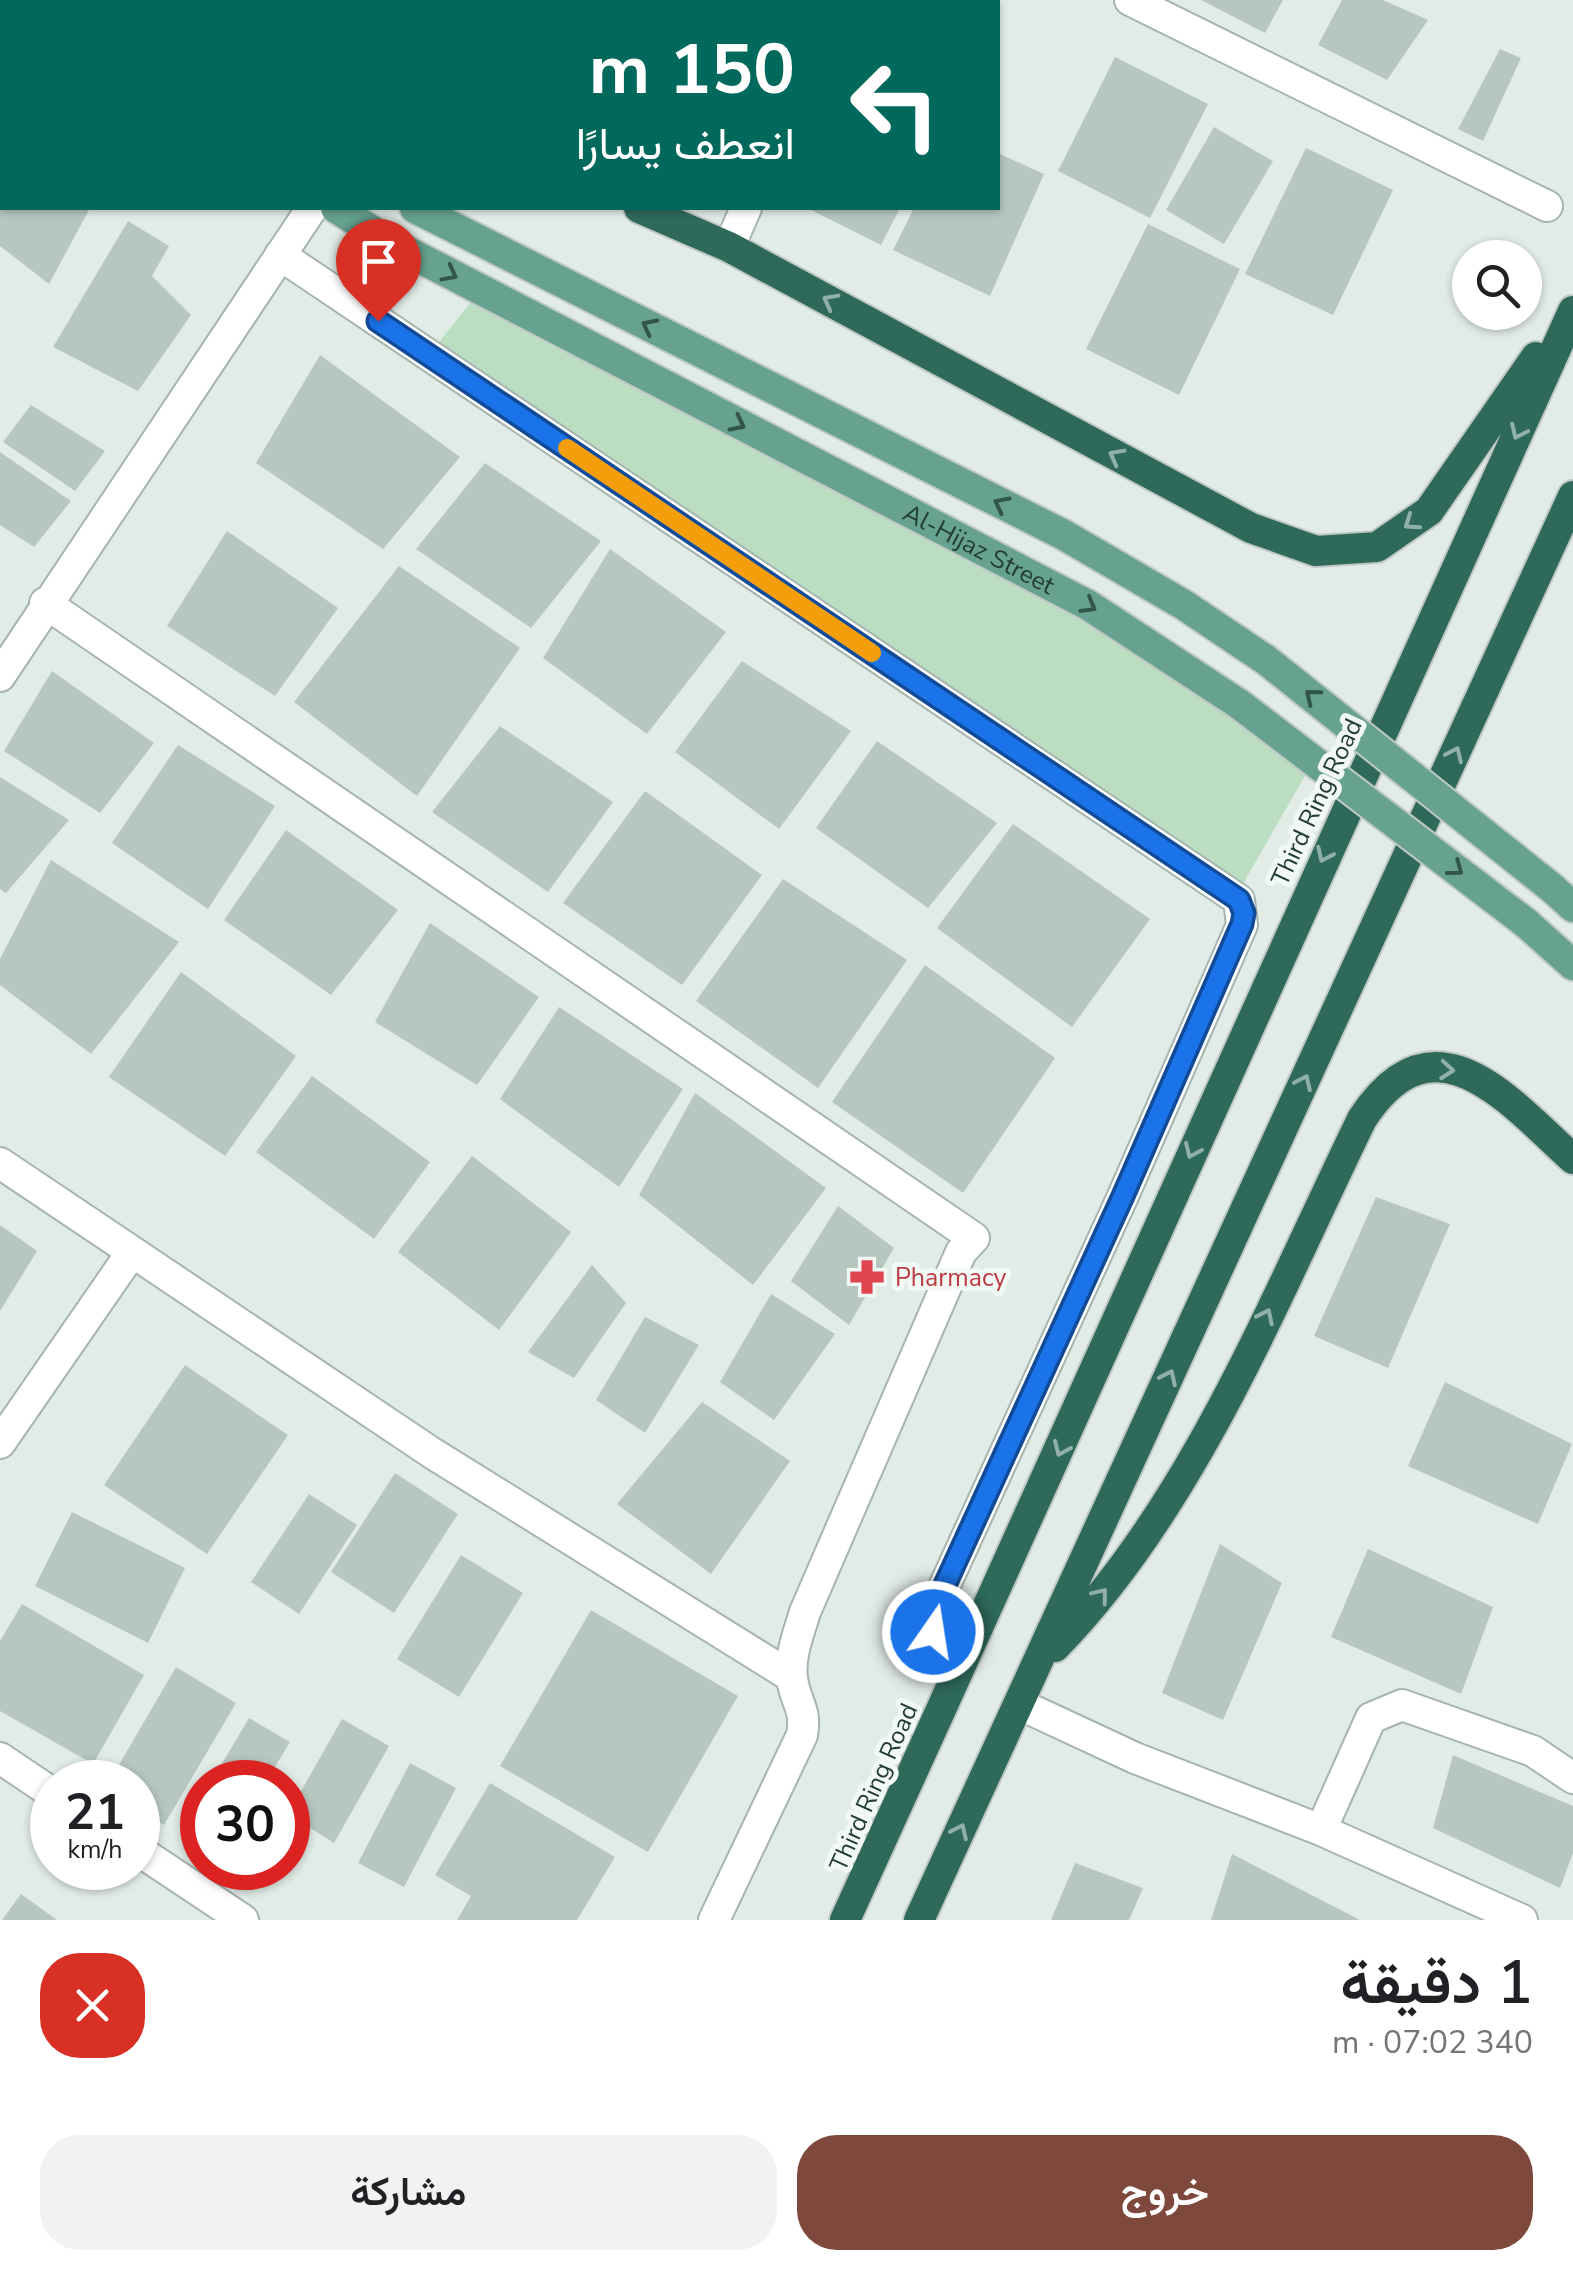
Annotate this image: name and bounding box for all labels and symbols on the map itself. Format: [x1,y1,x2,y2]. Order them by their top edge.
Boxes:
pin [336,219,421,322]
one-way arrow [440,262,458,281]
one-way arrow [823,294,841,314]
one-way arrow [641,318,659,338]
one-way arrow [728,412,746,431]
one-way arrow [1510,422,1530,440]
one-way arrow [1109,448,1127,468]
street label: Al-Hijaz Street [897,496,1061,603]
one-way arrow [994,496,1012,516]
one-way arrow [1404,511,1423,529]
one-way arrow [1078,594,1096,614]
one-way arrow [1305,690,1323,708]
street label: Third Ring Road [1263,713,1371,892]
one-way arrow [1442,747,1462,765]
one-way arrow [1317,845,1337,863]
one-way arrow [1445,858,1463,875]
one-way arrow [1439,1058,1455,1080]
one-way arrow [1292,1074,1312,1092]
one-way arrow [1184,1141,1204,1159]
pharmacy icon: Pharmacy [848,1258,886,1296]
place label: Pharmacy [895,1261,1007,1295]
one-way arrow [1254,1308,1274,1326]
one-way arrow [1157,1369,1177,1387]
one-way arrow [1053,1439,1073,1457]
position arrow [881,1580,985,1684]
one-way arrow [1089,1588,1107,1606]
street label: Third Ring Road [822,1698,926,1877]
speed limit sign: 30 [180,1760,310,1890]
one-way arrow [948,1824,968,1842]

